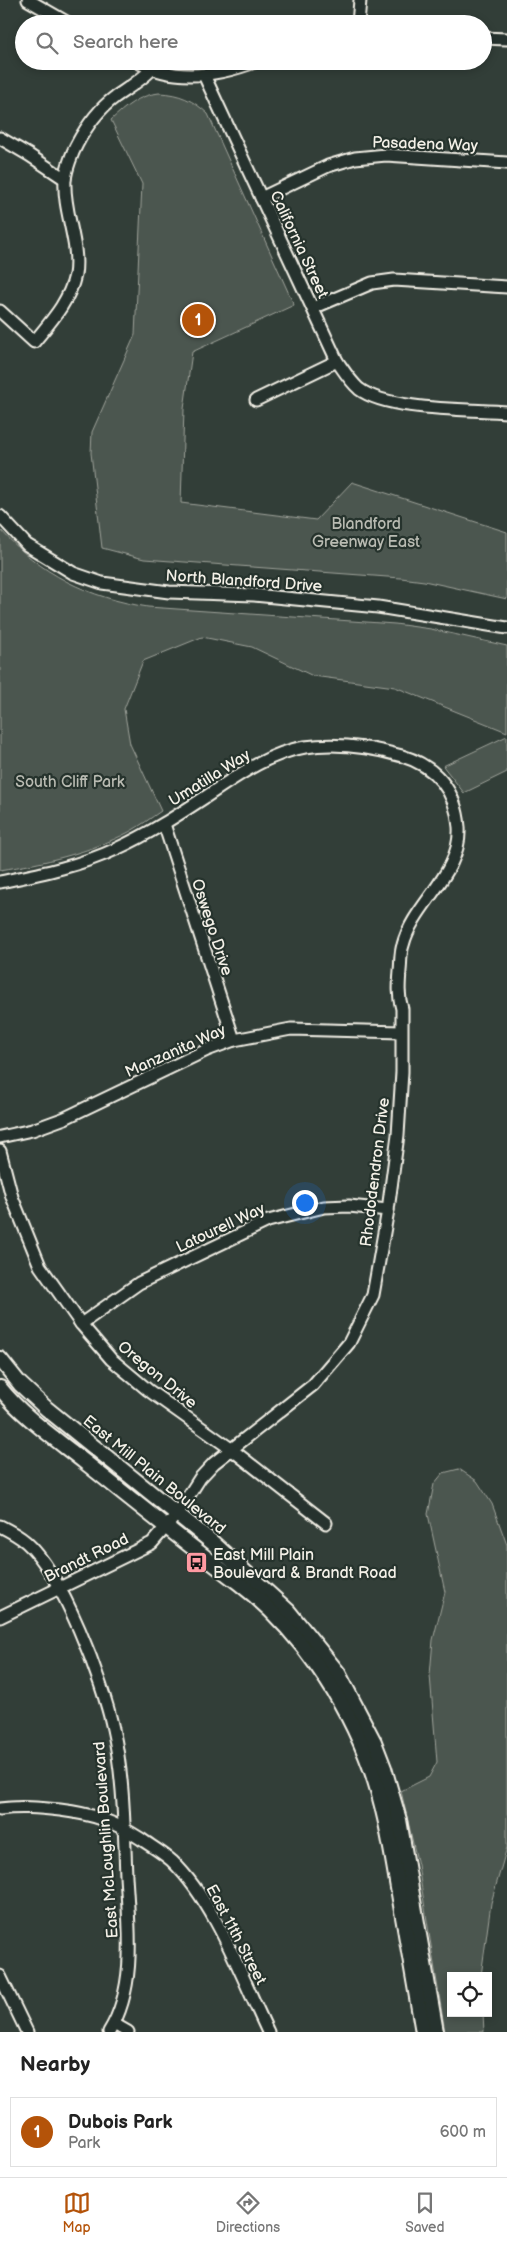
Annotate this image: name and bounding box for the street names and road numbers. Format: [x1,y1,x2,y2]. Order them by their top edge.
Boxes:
street label: Pasadena Way [372,133,479,156]
street label: California Street [265,188,332,302]
street label: North Blandford Drive [165,567,323,596]
street label: Umatilla Way [166,745,255,811]
street label: Oswego Drive [187,877,236,979]
street label: Manzanita Way [122,1020,230,1082]
street label: Rhododendron Drive [357,1096,394,1248]
street label: Latourell Way [173,1199,269,1257]
street label: Oregon Drive [114,1337,201,1413]
street label: East Mill Plain Boulevard [79,1412,229,1539]
street label: Brandt Road [41,1530,132,1587]
street label: East McLoughlin Boulevard [90,1741,123,1939]
street label: East 11th Street [201,1881,270,1988]

